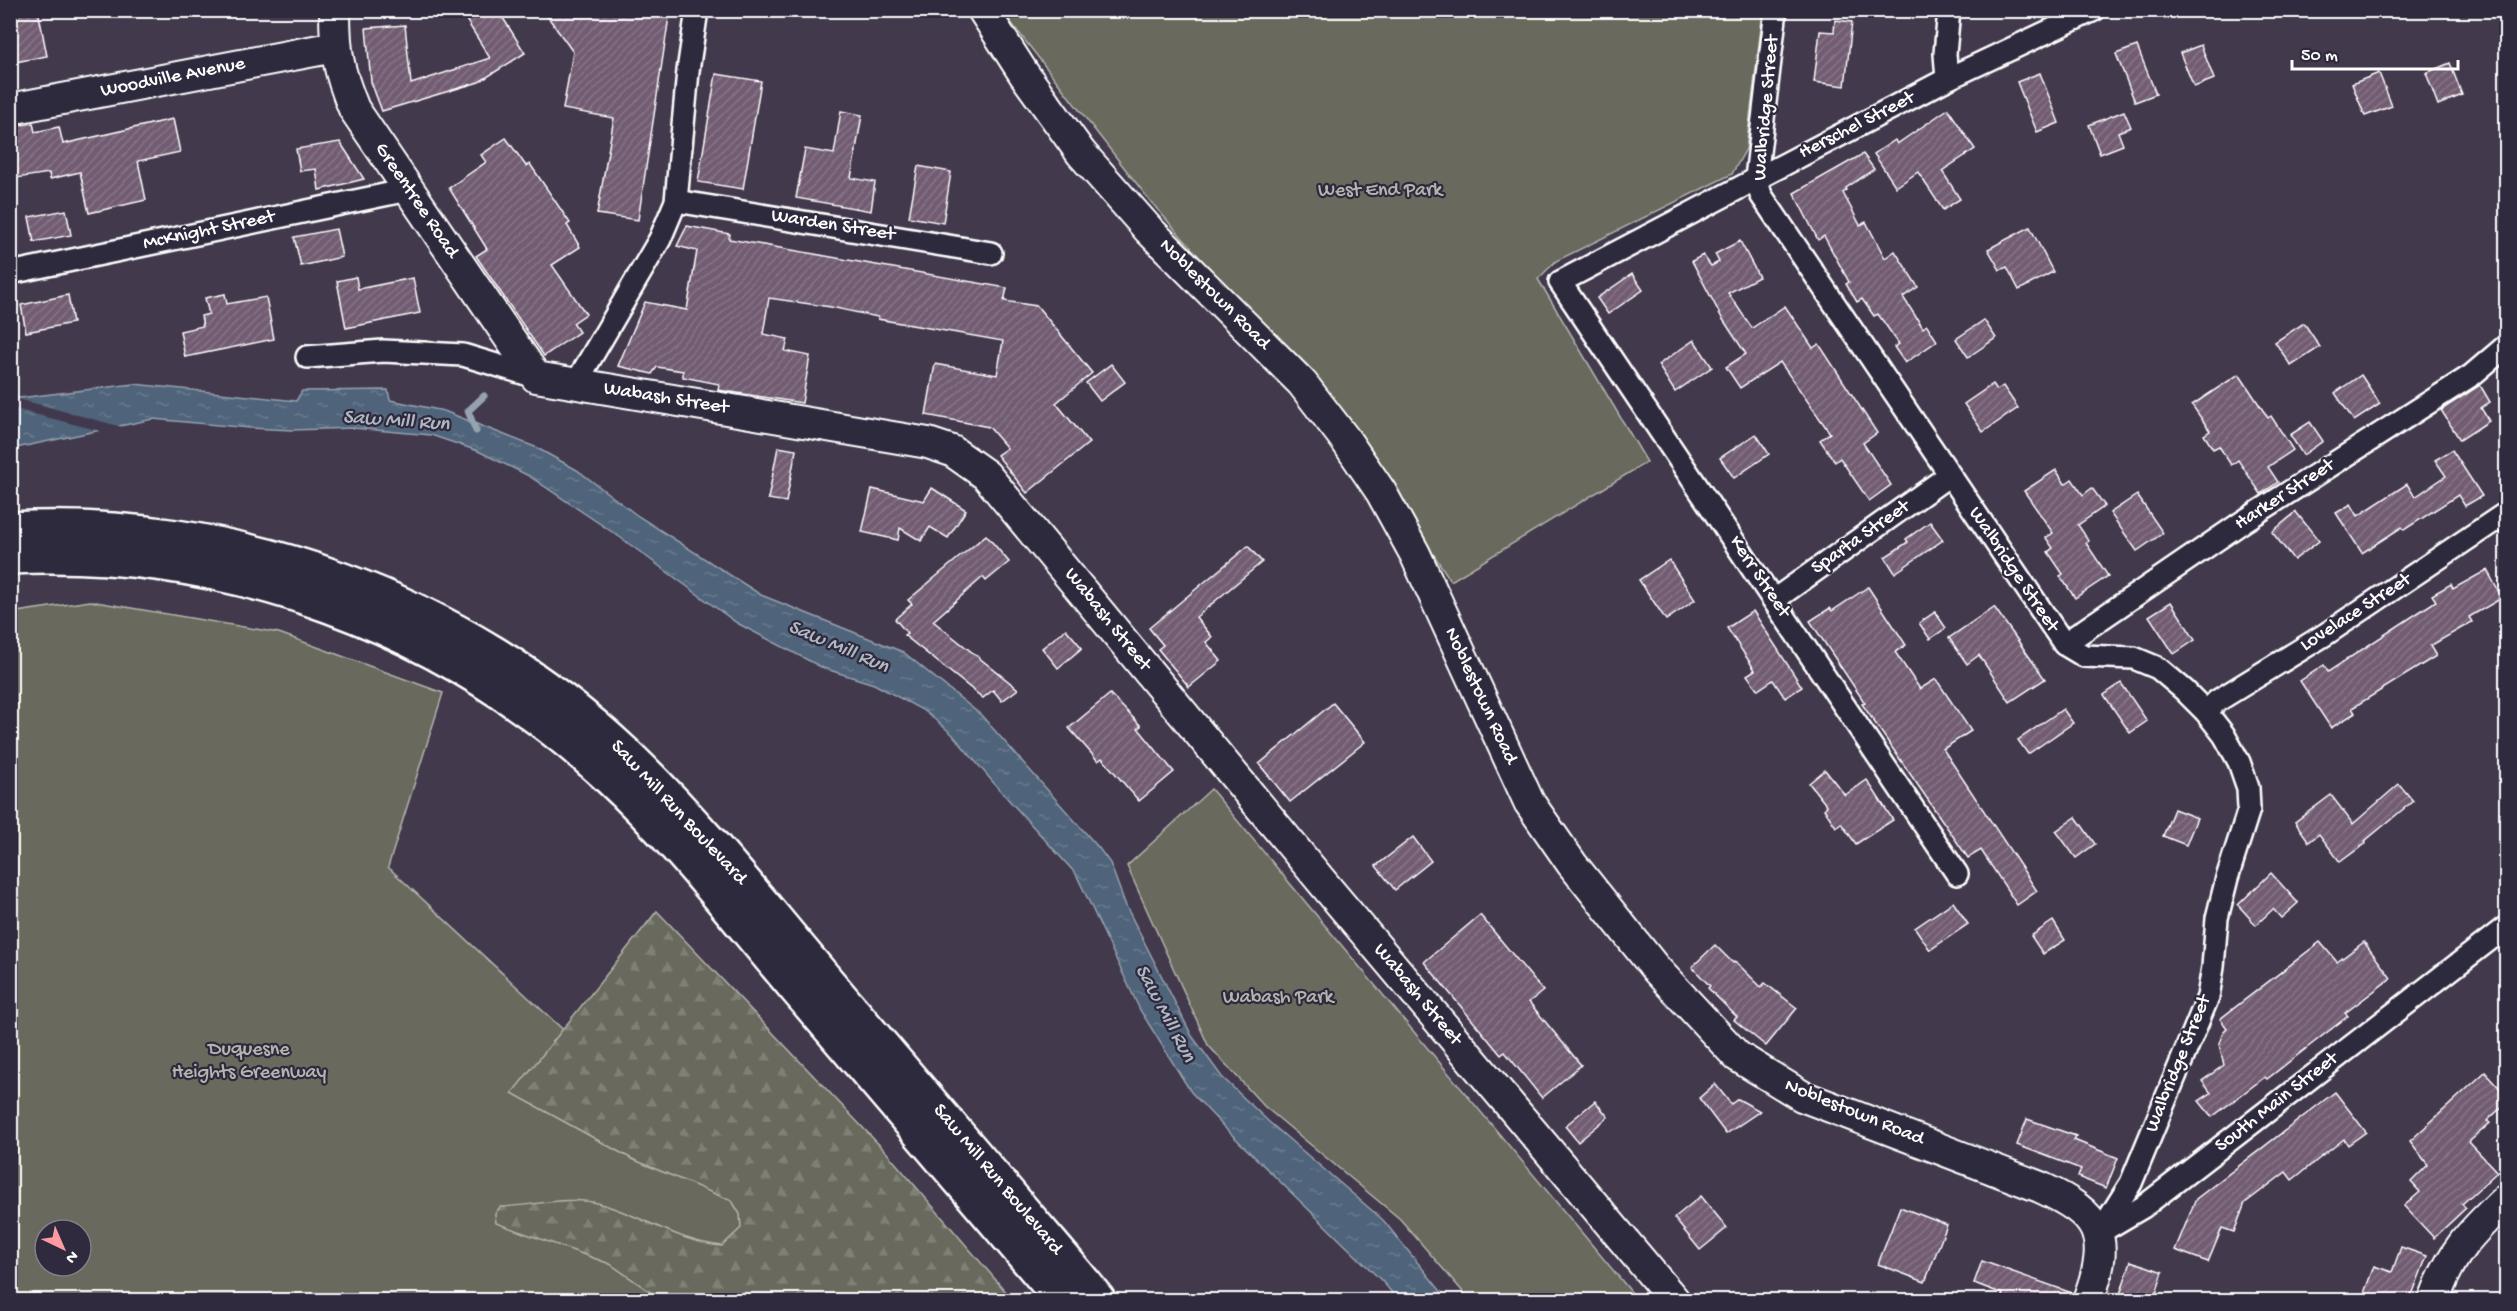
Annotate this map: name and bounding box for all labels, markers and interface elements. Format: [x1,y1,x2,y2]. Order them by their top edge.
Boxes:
street label: Walbridge Street [1749,32,1785,182]
scale bar [2292,33,2458,71]
text: 50 m [2301,46,2338,67]
street label: Woodville Avenue [99,53,248,103]
street label: Herschel Street [1795,86,1920,165]
street label: Greentree Road [369,139,464,265]
park label: West End Park [1318,180,1444,203]
street label: McKnight Street [141,205,279,256]
street label: Warden Street [770,205,898,247]
street label: Noblestown Road [1154,235,1276,357]
street label: Wabash Street [602,378,732,420]
water label: Saw Mill Run [342,406,451,438]
street label: Harker Street [2231,453,2341,536]
street label: Sparta Street [1807,495,1916,580]
street label: Walbridge Street [1963,503,2064,638]
street label: Kerr Street [1723,532,1796,624]
street label: Wabash Street [1058,564,1157,678]
street label: Lovelace Street [2296,568,2417,657]
water label: Saw Mill Run [784,616,893,681]
street label: Noblestown Road [1438,624,1523,770]
street label: Saw Mill Run Boulevard [605,736,753,892]
street label: Wabash Street [1368,939,1467,1052]
water label: Saw Mill Run [1128,961,1201,1068]
park label: Wabash Park [1223,987,1335,1010]
street label: Walbridge Street [2141,990,2218,1136]
park label: Duquesne Heights Greenway [172,1039,327,1085]
street label: South Main Street [2211,1047,2344,1158]
street label: Noblestown Road [1781,1075,1929,1152]
street label: Saw Mill Run Boulevard [927,1100,1068,1262]
north arrow [33,1218,93,1278]
text: N [60,1246,81,1267]

